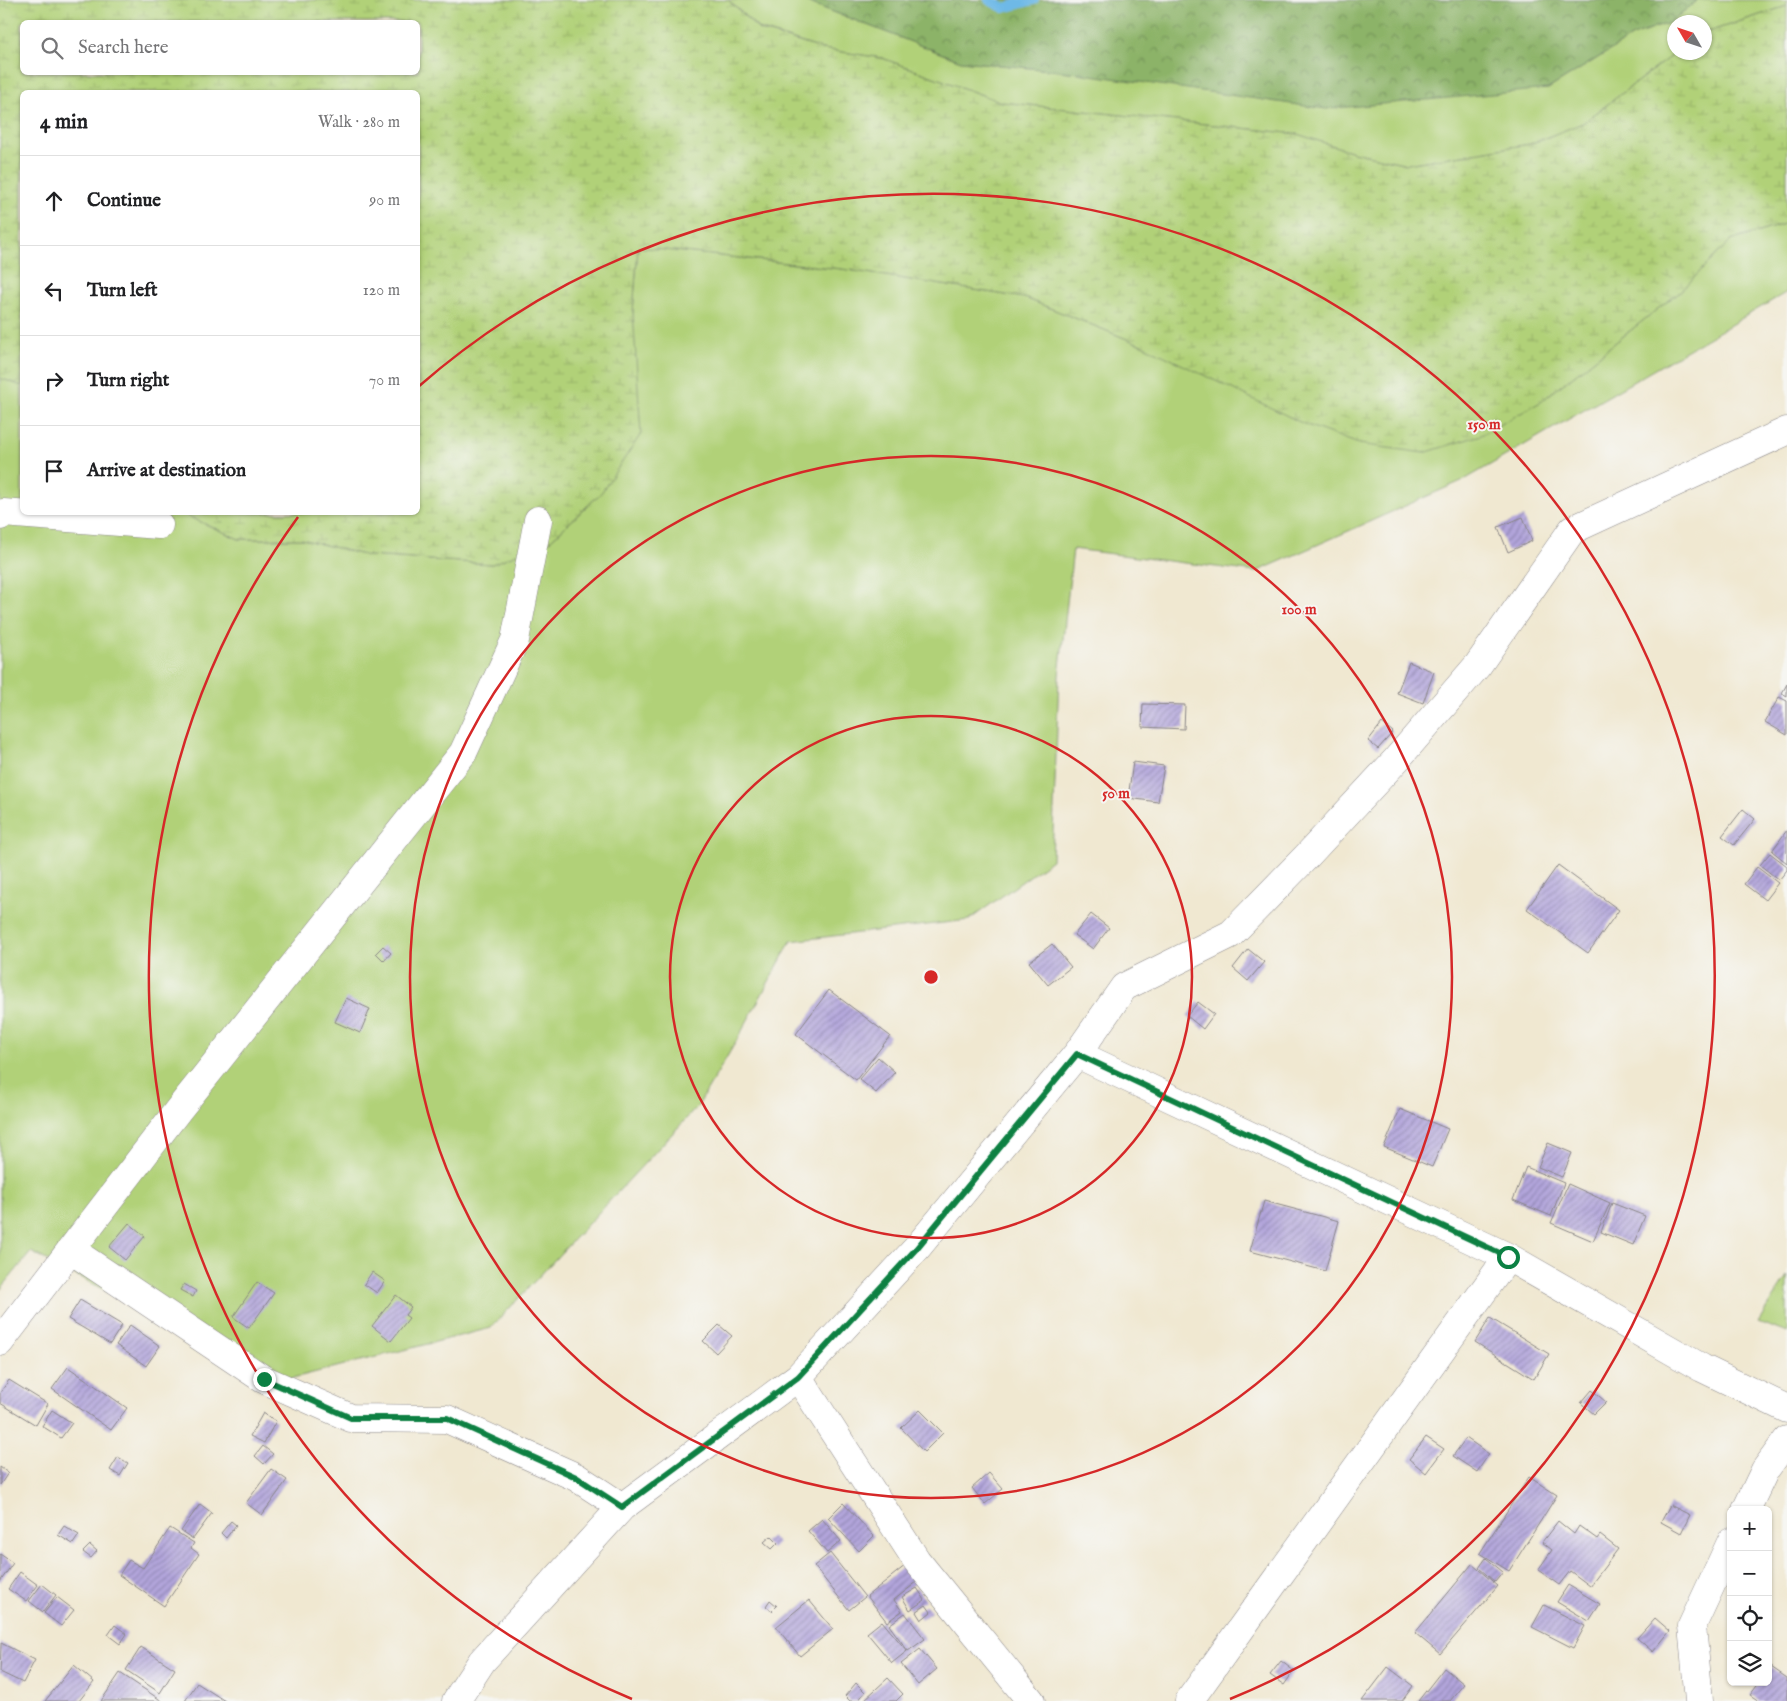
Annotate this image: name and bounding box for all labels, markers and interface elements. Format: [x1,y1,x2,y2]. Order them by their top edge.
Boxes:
north arrow [1667,15,1712,60]
search box [20,20,420,75]
icon: search [38,34,66,62]
text: Search here [78,36,169,60]
text: 4 min [40,109,88,136]
text: Walk · 280 m [318,113,400,133]
icon: ahead [40,187,68,215]
text: Continue [87,189,161,213]
text: 90 m [369,191,400,211]
icon: left [40,277,68,305]
text: Turn left [87,279,158,303]
text: 120 m [363,281,400,301]
icon: right [40,367,68,395]
text: Turn right [87,369,169,393]
text: 70 m [369,371,400,391]
text: 150 m [1467,415,1501,434]
icon: arrive [40,457,68,485]
text: Arrive at destination [87,459,246,483]
text: 100 m [1281,600,1317,619]
text: 50 m [1102,784,1130,803]
centre of rings [922,968,940,986]
route start [1497,1246,1520,1269]
route end [253,1368,276,1391]
map controls [1727,1506,1772,1686]
button: + [1727,1506,1772,1551]
button: − [1727,1551,1772,1596]
button: locate [1727,1596,1772,1641]
button: layers [1727,1641,1772,1686]

